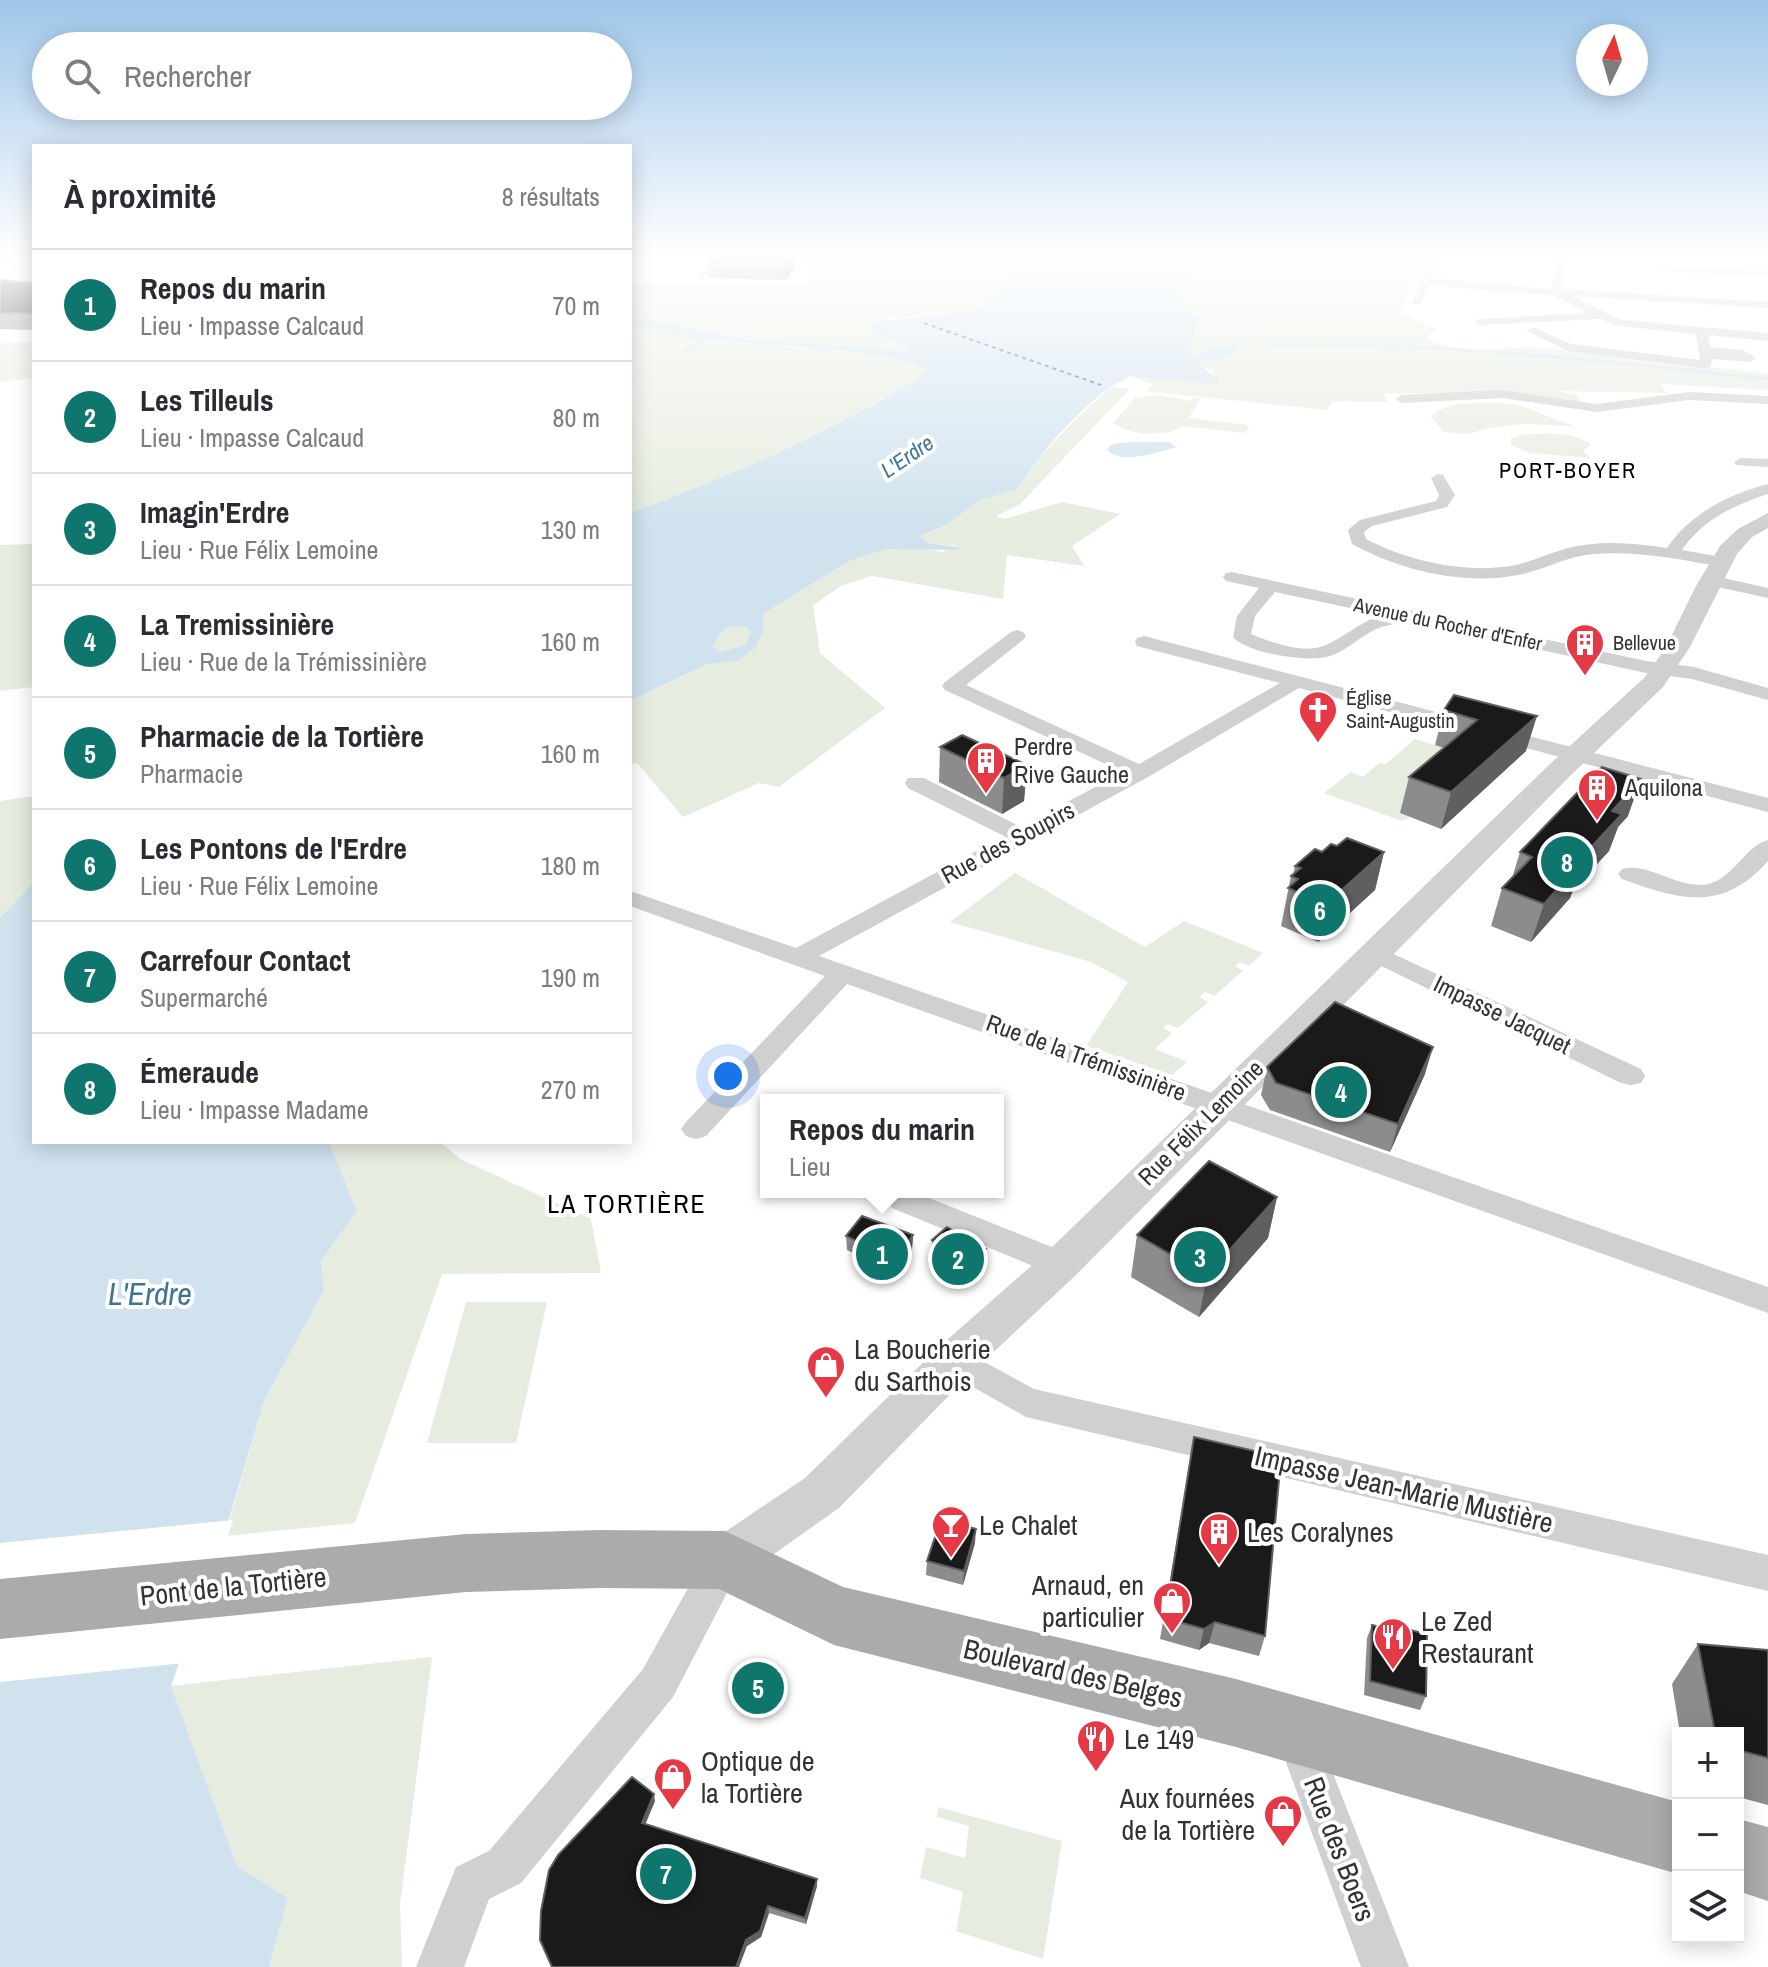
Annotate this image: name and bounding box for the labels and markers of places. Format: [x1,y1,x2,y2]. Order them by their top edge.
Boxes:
building icon: Bellevue [1564,622,1606,677]
place label: Bellevue [1613,629,1676,656]
place label: Église Saint-Augustin [1346,684,1455,734]
church icon: Église Saint-Augustin [1297,689,1339,744]
place label: Perdre Rive Gauche [1014,730,1129,790]
building icon: Perdre Rive Gauche [965,740,1007,795]
building icon: Aquilona [1576,767,1618,822]
place label: Aquilona [1624,771,1703,803]
pin: 8 [1541,832,1593,892]
pin: 6 [1294,880,1346,940]
pin: 4 [1315,1062,1367,1122]
pin: 1 [856,1224,908,1284]
pin: 3 [1174,1227,1226,1287]
pin: 2 [932,1229,984,1289]
place label: La Boucherie du Sarthois [854,1330,991,1400]
shop icon: La Boucherie du Sarthois [805,1344,847,1399]
bar icon: Le Chalet [930,1504,972,1559]
place label: Le Chalet [979,1506,1077,1544]
building icon: Les Coralynes [1198,1511,1240,1566]
place label: Les Coralynes [1247,1513,1394,1551]
place label: Arnaud, en particulier [1031,1566,1144,1636]
shop icon: Arnaud, en particulier [1151,1580,1193,1635]
place label: Le Zed Restaurant [1421,1602,1533,1672]
restaurant icon: Le Zed Restaurant [1372,1616,1414,1671]
pin: 5 [732,1658,784,1718]
restaurant icon: Le 149 [1075,1718,1117,1773]
place label: Le 149 [1124,1720,1194,1758]
place label: Optique de la Tortière [701,1742,815,1812]
shop icon: Optique de la Tortière [652,1756,694,1811]
place label: Aux fournées de la Tortière [1119,1779,1255,1849]
shop icon: Aux fournées de la Tortière [1262,1793,1304,1848]
pin: 7 [640,1844,692,1904]

